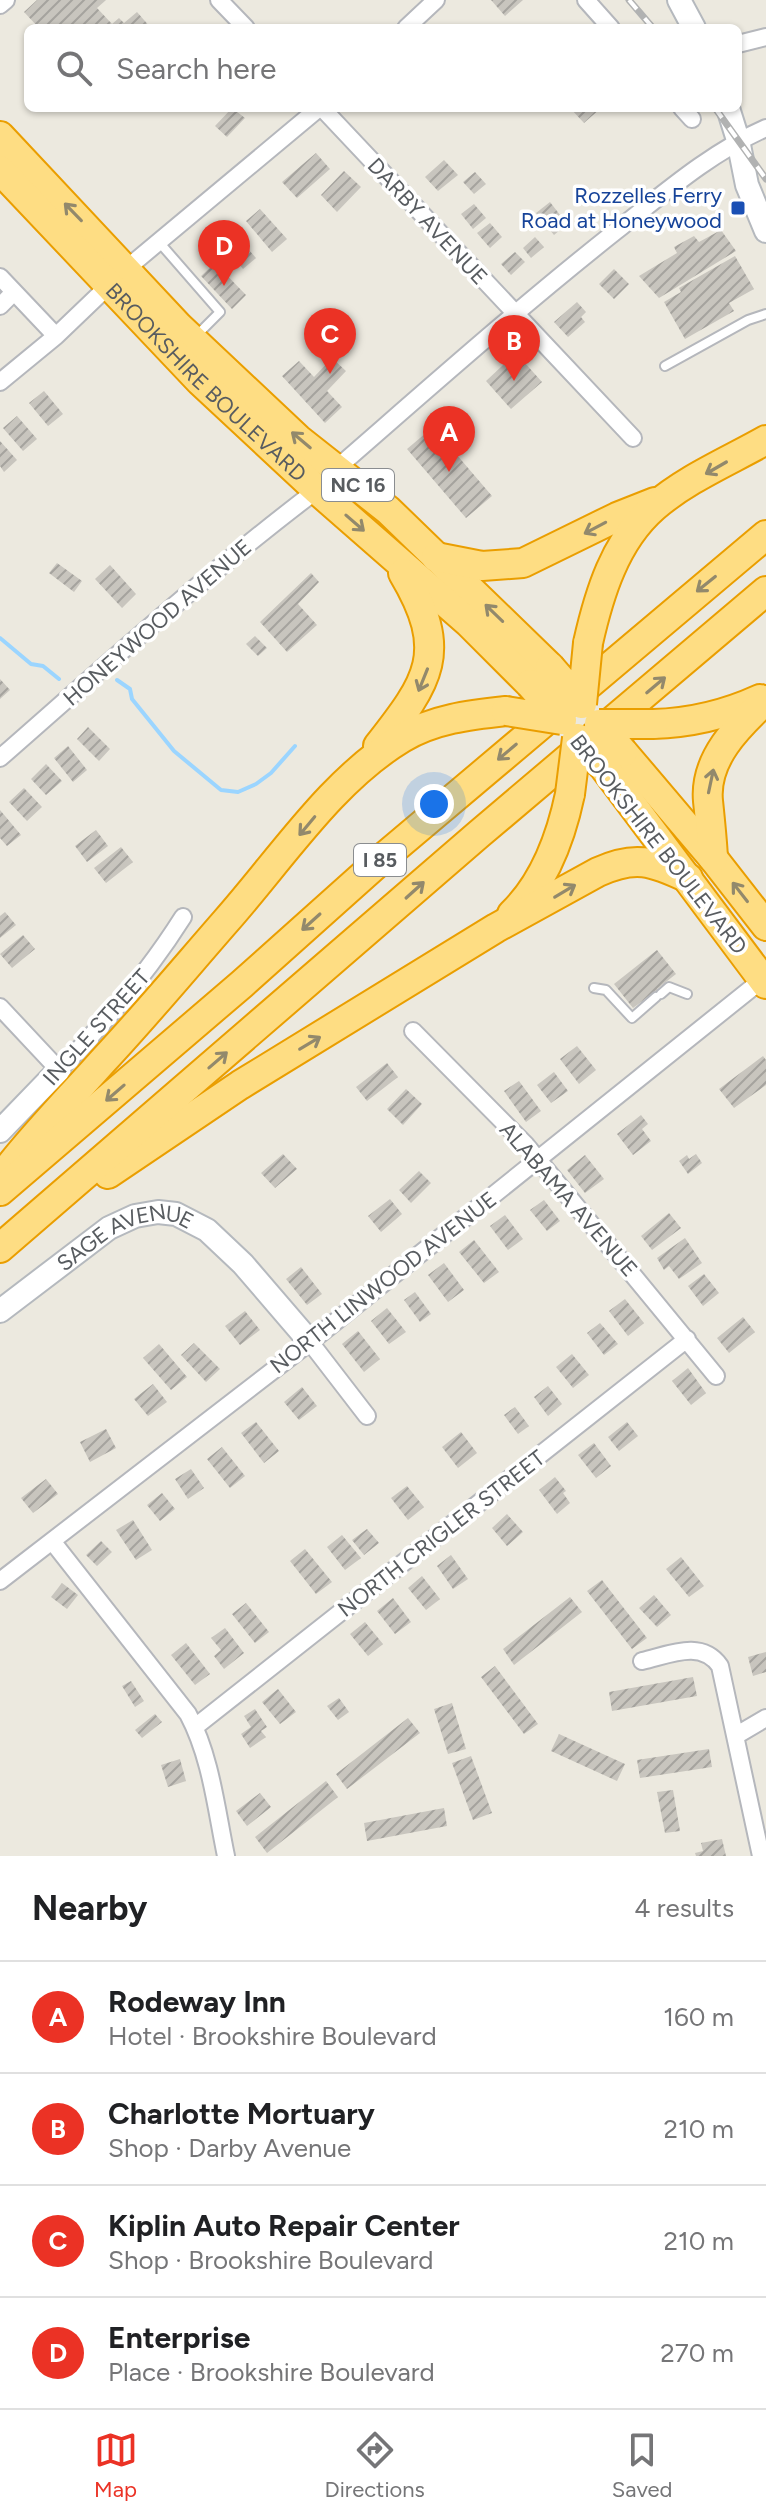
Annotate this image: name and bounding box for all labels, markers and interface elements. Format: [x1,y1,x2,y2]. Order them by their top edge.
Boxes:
search box [24,24,742,112]
icon: search [52,46,96,90]
text: Search here [116,50,276,87]
street label: DARBY AVENUE [362,152,493,290]
place label: Rozzelles Ferry Road at Honeywood [521,182,722,234]
marker: Rozzelles Ferry Road at Honeywood [729,199,747,217]
one-way arrow [64,203,82,223]
pin: D [198,220,250,286]
street label: BROOKSHIRE BOULEVARD [100,277,312,487]
pin: C [304,308,356,374]
pin: B [488,315,540,381]
pin: A [423,406,475,472]
one-way arrow [291,431,311,449]
one-way arrow [705,460,728,476]
road number: NC 16 [322,469,394,501]
one-way arrow [344,514,364,532]
one-way arrow [584,521,607,537]
street label: HONEYWOOD AVENUE [58,533,257,711]
one-way arrow [696,575,717,593]
one-way arrow [485,604,504,623]
one-way arrow [414,667,429,692]
one-way arrow [645,677,666,695]
street label: BROOKSHIRE BOULEVARD [564,729,753,960]
one-way arrow [498,743,518,761]
one-way arrow [704,768,719,794]
your location [414,784,454,824]
one-way arrow [298,815,316,836]
road number: I 85 [354,844,406,876]
one-way arrow [405,881,425,899]
one-way arrow [731,882,748,903]
one-way arrow [553,883,576,899]
one-way arrow [301,913,321,931]
street label: INGLE STREET [37,964,156,1091]
one-way arrow [298,1035,321,1051]
one-way arrow [208,1051,228,1069]
one-way arrow [105,1084,126,1102]
street label: ALABAMA AVENUE [494,1116,643,1282]
street label: NORTH LINWOOD AVENUE [265,1186,502,1379]
street label: SAGE AVENUE [51,1198,198,1277]
street label: NORTH CRIGLER STREET [332,1444,550,1623]
text: Nearby [32,1888,147,1929]
text: 4 results [634,1892,734,1924]
text: Rodeway Inn [108,1983,286,2020]
text: A [49,2001,67,2033]
text: 160 m [663,2001,734,2033]
text: Hotel · Brookshire Boulevard [108,2020,437,2052]
text: Charlotte Mortuary [108,2095,375,2132]
text: B [50,2113,66,2145]
text: 210 m [664,2113,734,2145]
text: Shop · Darby Avenue [108,2132,351,2164]
text: Kiplin Auto Repair Center [108,2207,460,2244]
text: C [49,2225,67,2257]
text: 210 m [664,2225,734,2257]
text: Shop · Brookshire Boulevard [108,2244,433,2276]
text: Enterprise [108,2319,250,2356]
text: D [49,2337,67,2369]
text: 270 m [660,2337,734,2369]
text: Place · Brookshire Boulevard [108,2356,435,2388]
tab: Map [94,2428,138,2503]
tab: Directions [325,2428,425,2503]
tab: Saved [612,2428,672,2503]

